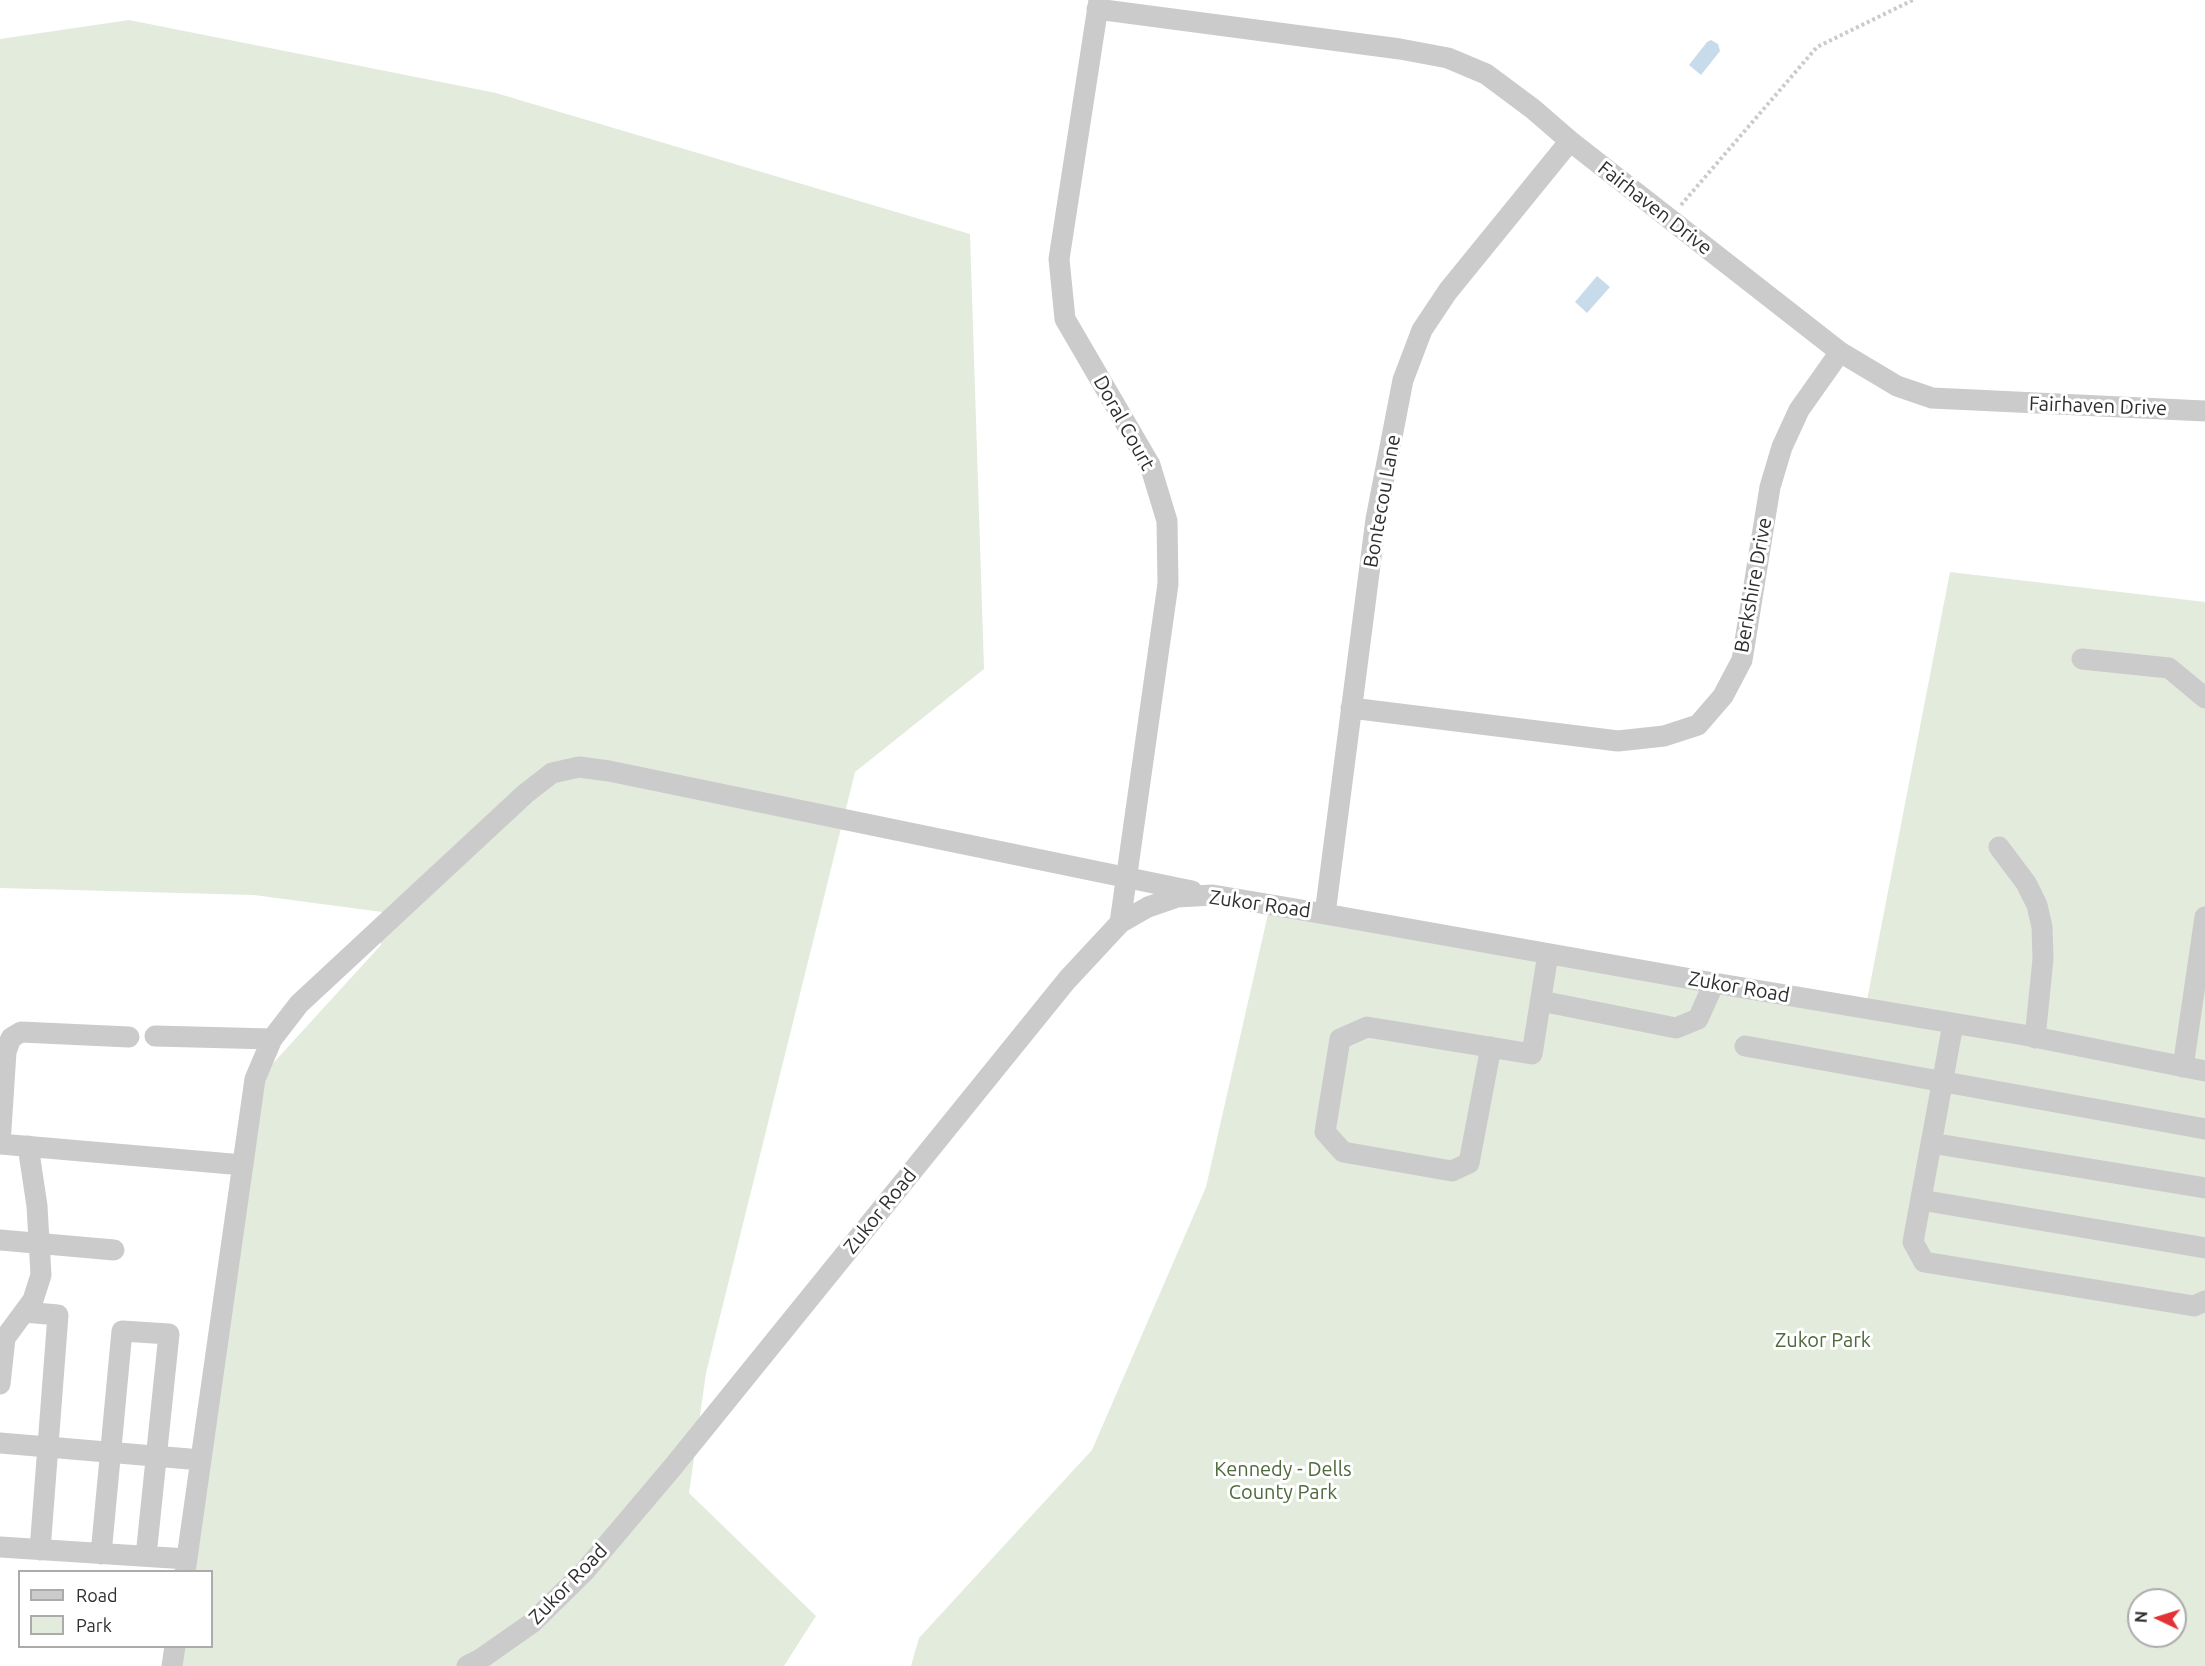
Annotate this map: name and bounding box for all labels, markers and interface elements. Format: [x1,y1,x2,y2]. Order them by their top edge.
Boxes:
street label: Fairhaven Drive [1593,156,1717,260]
street label: Doral Court [1088,372,1160,474]
street label: Fairhaven Drive [2029,392,2167,420]
street label: Bontecou Lane [1358,433,1406,569]
street label: Berkshire Drive [1729,516,1777,654]
street label: Zukor Road [1208,885,1312,923]
street label: Zukor Road [1687,966,1791,1008]
street label: Zukor Road [838,1164,922,1258]
park label: Zukor Park [1775,1328,1871,1352]
park label: Kennedy - Dells County Park [1214,1457,1352,1504]
street label: Zukor Road [524,1539,612,1629]
legend [18,1570,213,1648]
text: Road [76,1585,118,1605]
north arrow [2127,1588,2187,1648]
text: N [2132,1610,2150,1623]
text: Park [76,1615,112,1635]

